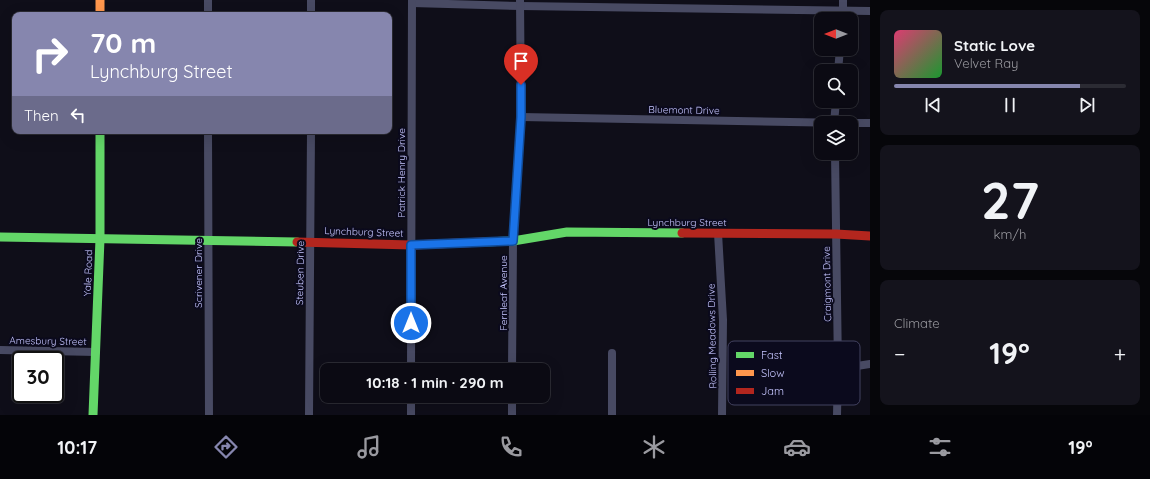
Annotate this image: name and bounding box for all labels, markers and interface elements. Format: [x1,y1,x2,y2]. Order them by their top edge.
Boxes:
north arrow [814,12,858,56]
map controls [814,12,858,160]
text: 70 m [90,25,156,60]
icon: right [24,28,76,80]
text: Static Love [954,36,1035,55]
pin [504,44,538,85]
icon: arrive [510,50,532,72]
text: Velvet Ray [954,55,1019,71]
text: Lynchburg Street [90,60,233,83]
button: search [814,64,858,108]
icon: previous [922,94,944,116]
icon: pause [999,94,1021,116]
icon: next [1076,94,1098,116]
street label: Bluemont Drive [648,103,720,117]
icon: left [67,104,89,126]
text: Then [24,106,59,125]
button: layers [814,116,858,160]
street label: Patrick Henry Drive [395,128,408,218]
text: 27 [981,167,1039,232]
street label: Lynchburg Street [647,216,727,229]
street label: Lynchburg Street [324,224,404,240]
text: km/h [994,226,1026,242]
street label: Scrivener Drive [192,238,205,308]
street label: Steuben Drive [293,240,307,305]
street label: Craigmont Drive [820,246,834,322]
street label: Yale Road [81,249,95,297]
street label: Fernleaf Avenue [497,255,510,331]
street label: Rolling Meadows Drive [705,283,719,389]
position arrow [390,302,432,344]
text: Climate [894,315,940,331]
street label: Amesbury Street [9,334,87,348]
text: 19° [989,334,1030,372]
text: − [894,340,905,368]
text: + [1114,340,1126,368]
legend [728,341,860,405]
text: Fast [761,348,783,362]
speed limit sign: 30 [12,351,64,403]
text: Slow [761,366,785,380]
text: 10:18 · 1 min · 290 m [366,373,504,392]
text: Jam [761,384,784,398]
icon: directions [212,433,240,461]
icon: music [355,433,383,461]
icon: phone [497,433,525,461]
icon: climate [640,433,668,461]
icon: car [783,433,811,461]
icon: filters [926,433,954,461]
text: 10:17 [57,436,97,459]
text: 19° [1068,436,1093,459]

